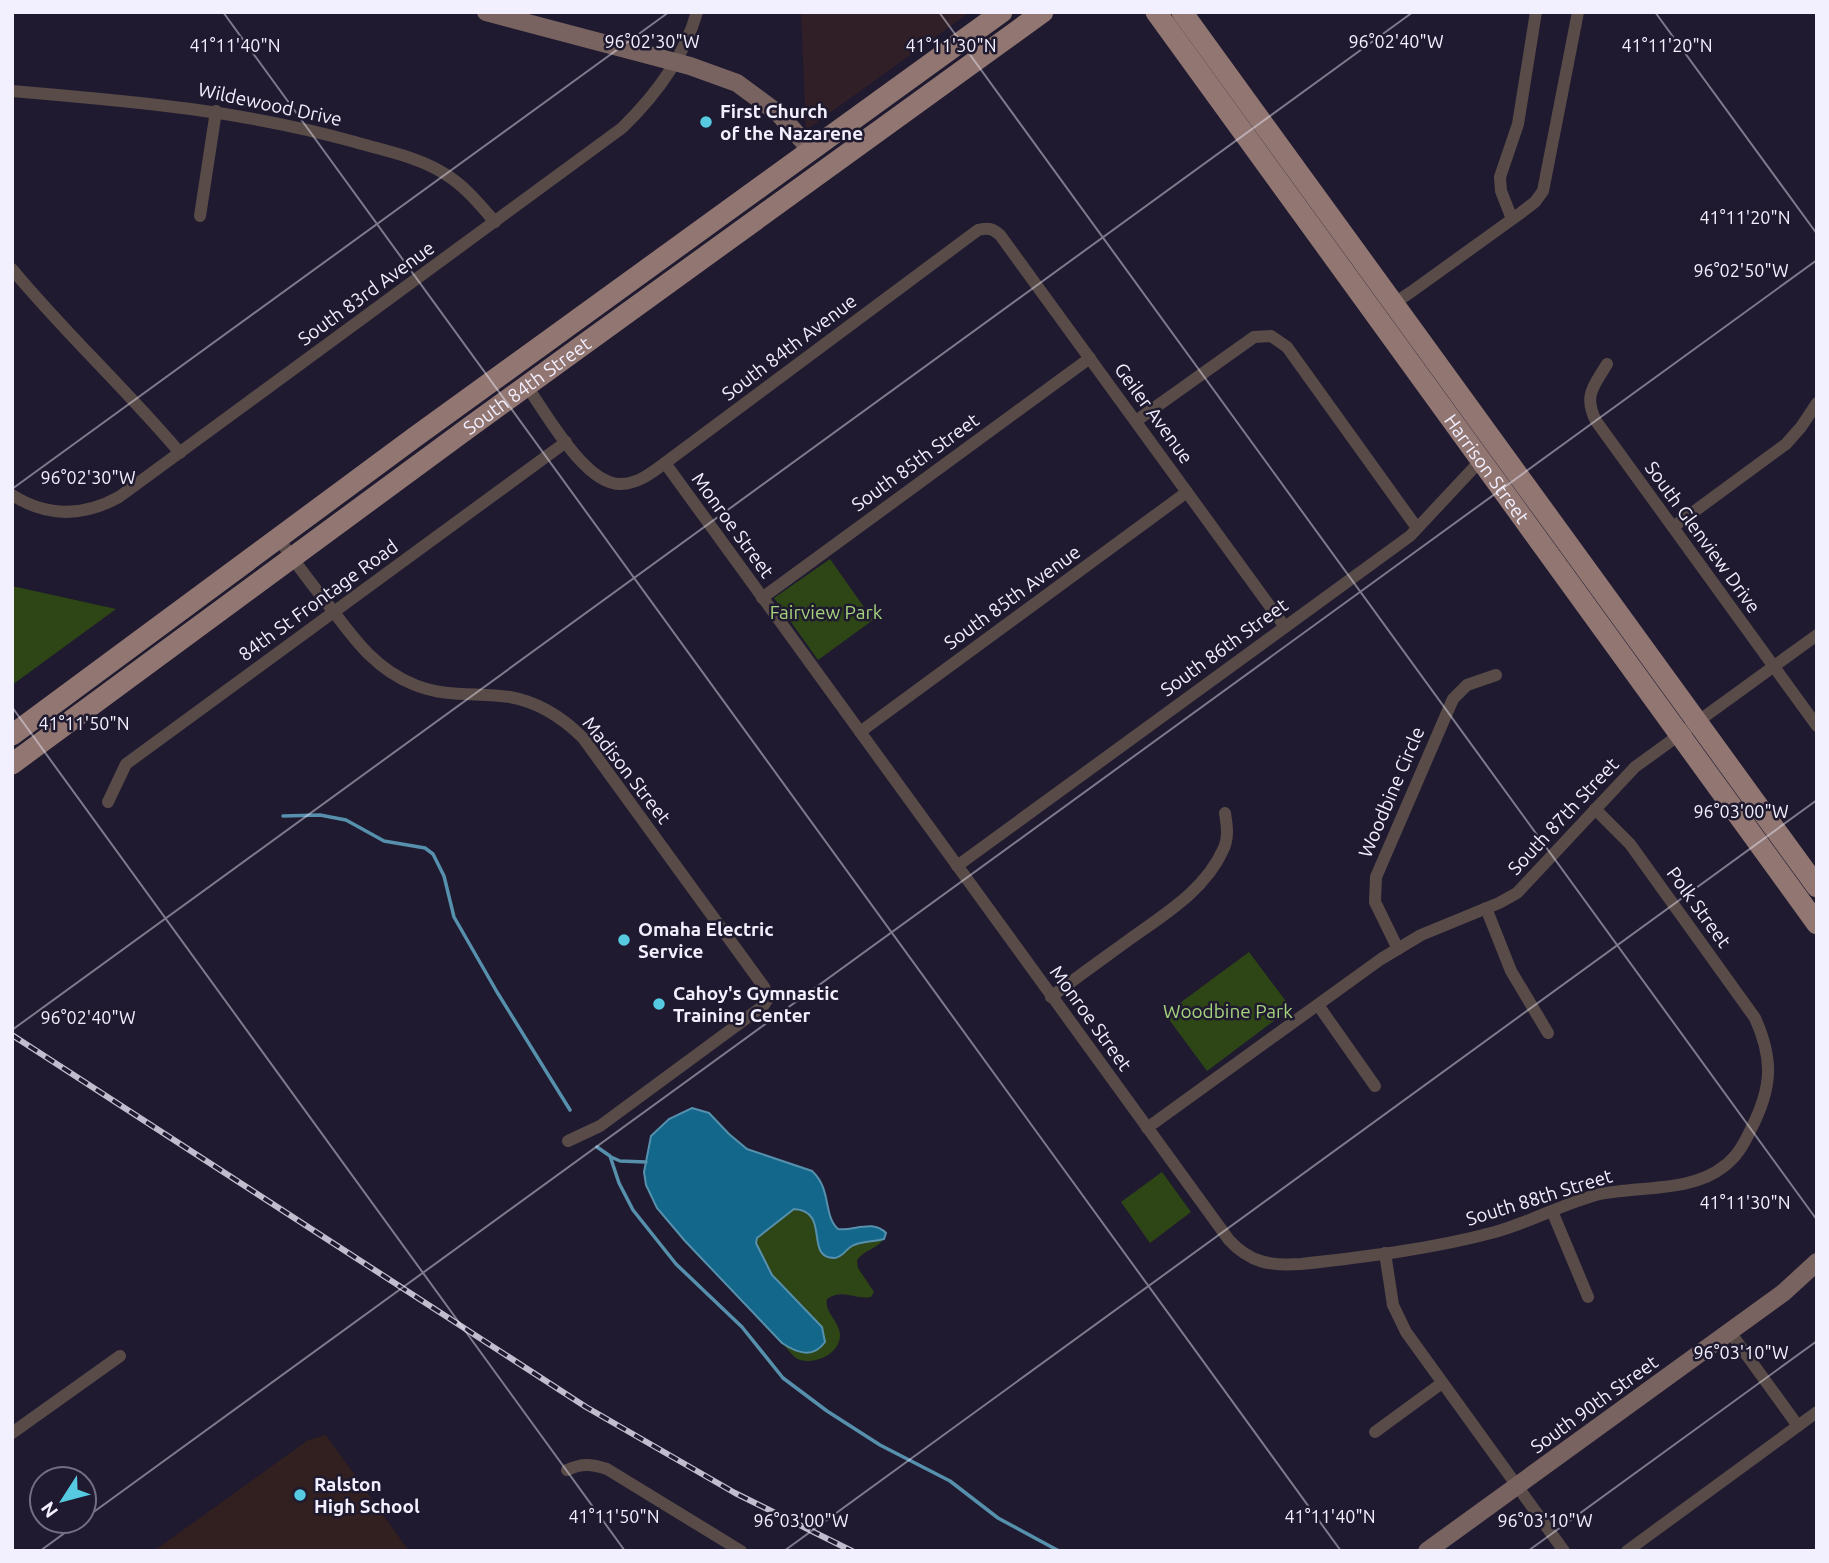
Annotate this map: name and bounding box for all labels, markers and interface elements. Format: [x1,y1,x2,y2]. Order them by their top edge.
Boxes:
text: 96°02'30"W [604,31,700,51]
text: 96°02'40"W [1348,31,1444,51]
text: 41°11'40"N [189,35,281,55]
text: 41°11'30"N [905,35,997,55]
text: 41°11'20"N [1621,35,1713,55]
street label: Wildewood Drive [196,78,344,130]
place label: First Church of the Nazarene [720,100,863,144]
marker: First Church of the Nazarene [698,114,714,130]
text: 41°11'20"N [1699,207,1791,227]
street label: South 83rd Avenue [294,236,438,350]
text: 96°02'50"W [1693,260,1789,280]
street label: South 84th Avenue [717,289,861,405]
street label: South 84th Street [459,332,595,439]
street label: Geiler Avenue [1110,359,1198,467]
street label: South 85th Street [847,408,983,515]
street label: Harrison Street [1440,410,1534,528]
street label: South Glenview Drive [1641,457,1765,617]
text: 96°02'30"W [40,467,136,487]
street label: Monroe Street [687,468,779,582]
street label: 84th St Frontage Road [234,535,402,665]
street label: South 85th Avenue [940,540,1084,654]
street label: South 86th Street [1156,593,1292,700]
park label: Fairview Park [770,601,883,623]
street label: Madison Street [578,712,676,828]
text: 41°11'50"N [38,713,130,733]
street label: Woodbine Circle [1354,723,1428,861]
street label: South 87th Street [1503,753,1623,879]
text: 96°03'00"W [1693,801,1789,821]
street label: Polk Street [1662,862,1736,952]
place label: Omaha Electric Service [638,918,774,962]
marker: Omaha Electric Service [616,932,632,948]
street label: Monroe Street [1045,961,1137,1075]
place label: Cahoy's Gymnastic Training Center [673,982,839,1026]
marker: Cahoy's Gymnastic Training Center [651,996,667,1012]
park label: Woodbine Park [1163,1000,1293,1022]
text: 96°02'40"W [40,1007,136,1027]
street label: South 88th Street [1463,1164,1615,1230]
text: 41°11'30"N [1699,1192,1791,1212]
text: 96°03'10"W [1693,1342,1789,1362]
street label: South 90th Street [1526,1350,1662,1457]
north arrow [28,1465,98,1535]
place label: Ralston High School [314,1473,420,1517]
marker: Ralston High School [292,1487,308,1503]
text: N [36,1498,62,1522]
text: 41°11'50"N [568,1506,660,1526]
text: 41°11'40"N [1284,1506,1376,1526]
text: 96°03'00"W [753,1510,849,1530]
text: 96°03'10"W [1497,1510,1593,1530]

